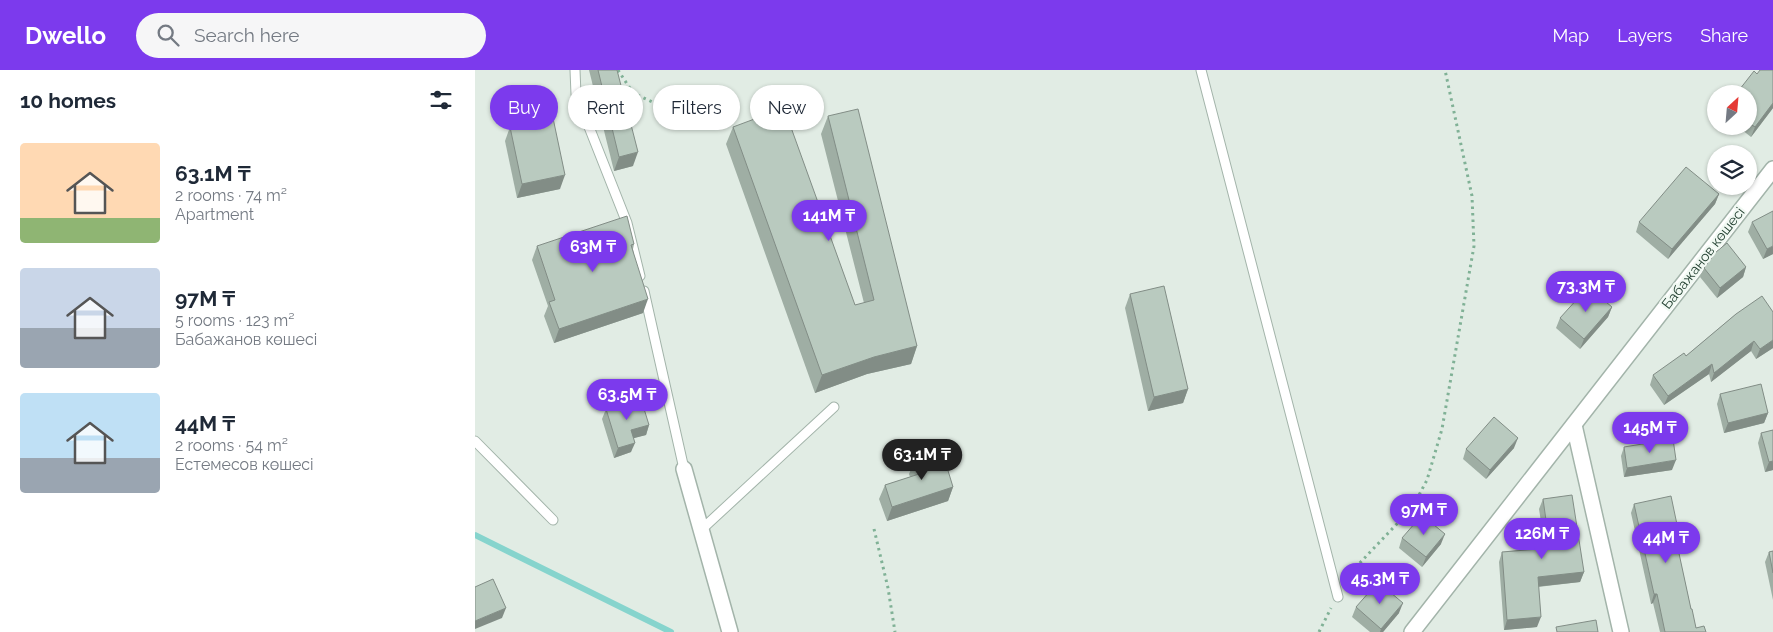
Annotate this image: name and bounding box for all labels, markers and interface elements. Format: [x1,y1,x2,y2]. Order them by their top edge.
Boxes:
search box [136,13,486,58]
text: Dwello [25,21,106,50]
icon: search [154,21,182,49]
text: Search here [194,24,300,46]
text: Map [1553,25,1589,46]
text: Layers [1617,25,1672,46]
text: Share [1700,25,1748,46]
chip: Buy [490,85,558,130]
chip: Rent [568,85,643,130]
chip: Filters [653,85,740,130]
chip: New [750,85,824,130]
north arrow [1707,85,1757,135]
map controls [1707,85,1757,195]
icon: filters [427,86,455,114]
text: 10 homes [20,88,116,113]
button: layers [1707,145,1757,195]
text: 63.1M ₸ [175,161,251,186]
icon: home [60,163,120,223]
text: 2 rooms · 74 m² [175,186,287,205]
pin: 141M ₸ [788,200,870,242]
street label: Бабажанов көшесі [1658,204,1748,312]
text: Apartment [175,205,254,224]
text: 141M ₸ [803,206,855,225]
pin: 63M ₸ [558,230,628,273]
text: 63M ₸ [570,237,616,256]
pin: 73.3M ₸ [1540,270,1632,313]
text: 73.3M ₸ [1557,277,1615,296]
text: 97M ₸ [175,286,235,311]
icon: home [60,288,120,348]
text: 5 rooms · 123 m² [175,311,295,330]
text: Бабажанов көшесі [175,330,317,349]
pin: 63.5M ₸ [581,378,673,421]
text: 63.5M ₸ [598,385,656,404]
text: 44M ₸ [175,411,235,436]
pin: 145M ₸ [1609,412,1691,454]
icon: home [60,413,120,473]
text: 145M ₸ [1623,418,1677,437]
text: 2 rooms · 54 m² [175,436,288,455]
pin: 63.1M ₸ [876,438,968,481]
text: 63.1M ₸ [893,445,951,464]
text: Естемесов көшесі [175,455,314,474]
pin: 97M ₸ [1389,494,1459,536]
text: 97M ₸ [1401,500,1447,519]
pin: 126M ₸ [1501,518,1583,560]
pin: 44M ₸ [1631,522,1701,564]
text: 126M ₸ [1515,524,1569,543]
text: 44M ₸ [1643,528,1689,547]
pin: 45.3M ₸ [1334,562,1426,605]
text: 45.3M ₸ [1351,569,1409,588]

